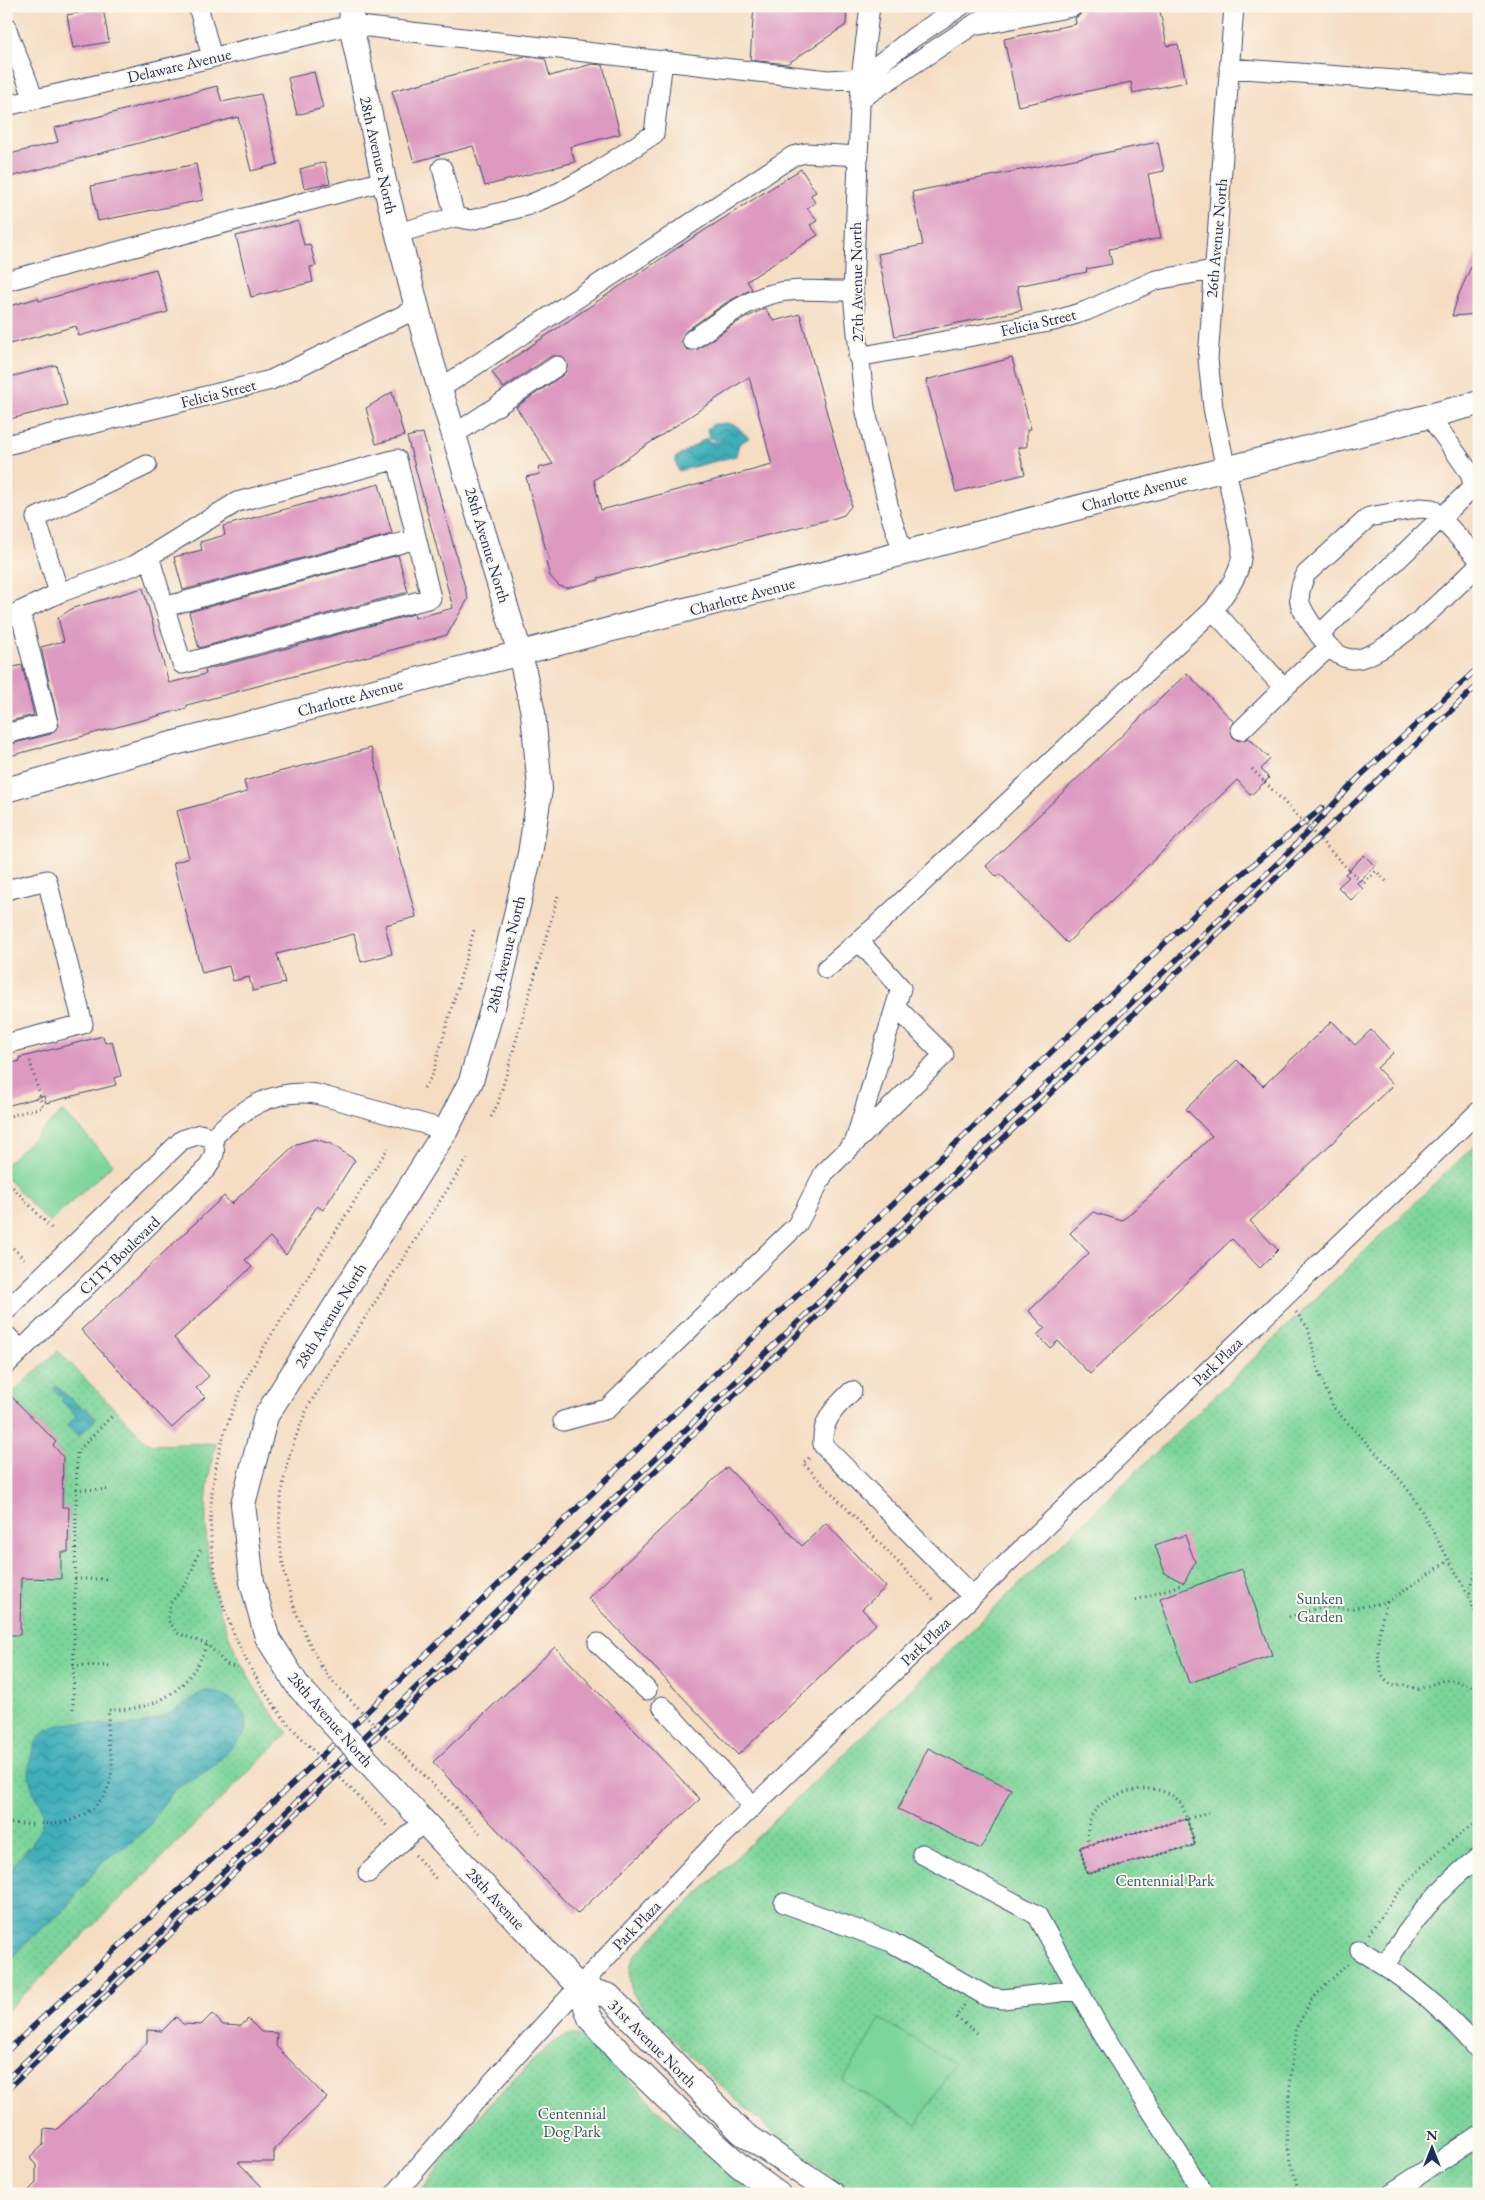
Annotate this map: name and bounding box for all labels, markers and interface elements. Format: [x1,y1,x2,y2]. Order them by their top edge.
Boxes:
street label: Delaware Avenue [125,43,233,88]
street label: 28th Avenue North [355,94,402,216]
street label: 26th Avenue North [1201,177,1232,299]
street label: 27th Avenue North [845,222,868,342]
street label: Felicia Street [998,304,1078,341]
street label: Felicia Street [178,374,258,413]
street label: Charlotte Avenue [1079,468,1189,517]
street label: 28th Avenue North [460,485,515,606]
street label: Charlotte Avenue [687,572,797,621]
street label: Charlotte Avenue [295,673,405,722]
street label: 28th Avenue North [481,893,530,1015]
street label: C1TY Boulevard [74,1211,165,1299]
street label: 28th Avenue North [290,1259,371,1372]
street label: Park Plaza [1188,1332,1247,1390]
park label: Sunken Garden [1297,1588,1344,1627]
street label: Park Plaza [896,1612,955,1670]
street label: 28th Avenue North [283,1667,378,1772]
street label: 28th Avenue [461,1863,530,1934]
park label: Centennial Park [1116,1870,1215,1891]
street label: Park Plaza [607,1895,666,1955]
street label: 31st Avenue North [604,1995,701,2092]
park label: Centennial Dog Park [538,2103,606,2142]
north arrow [1408,2122,1458,2172]
text: N [1426,2126,1438,2144]

